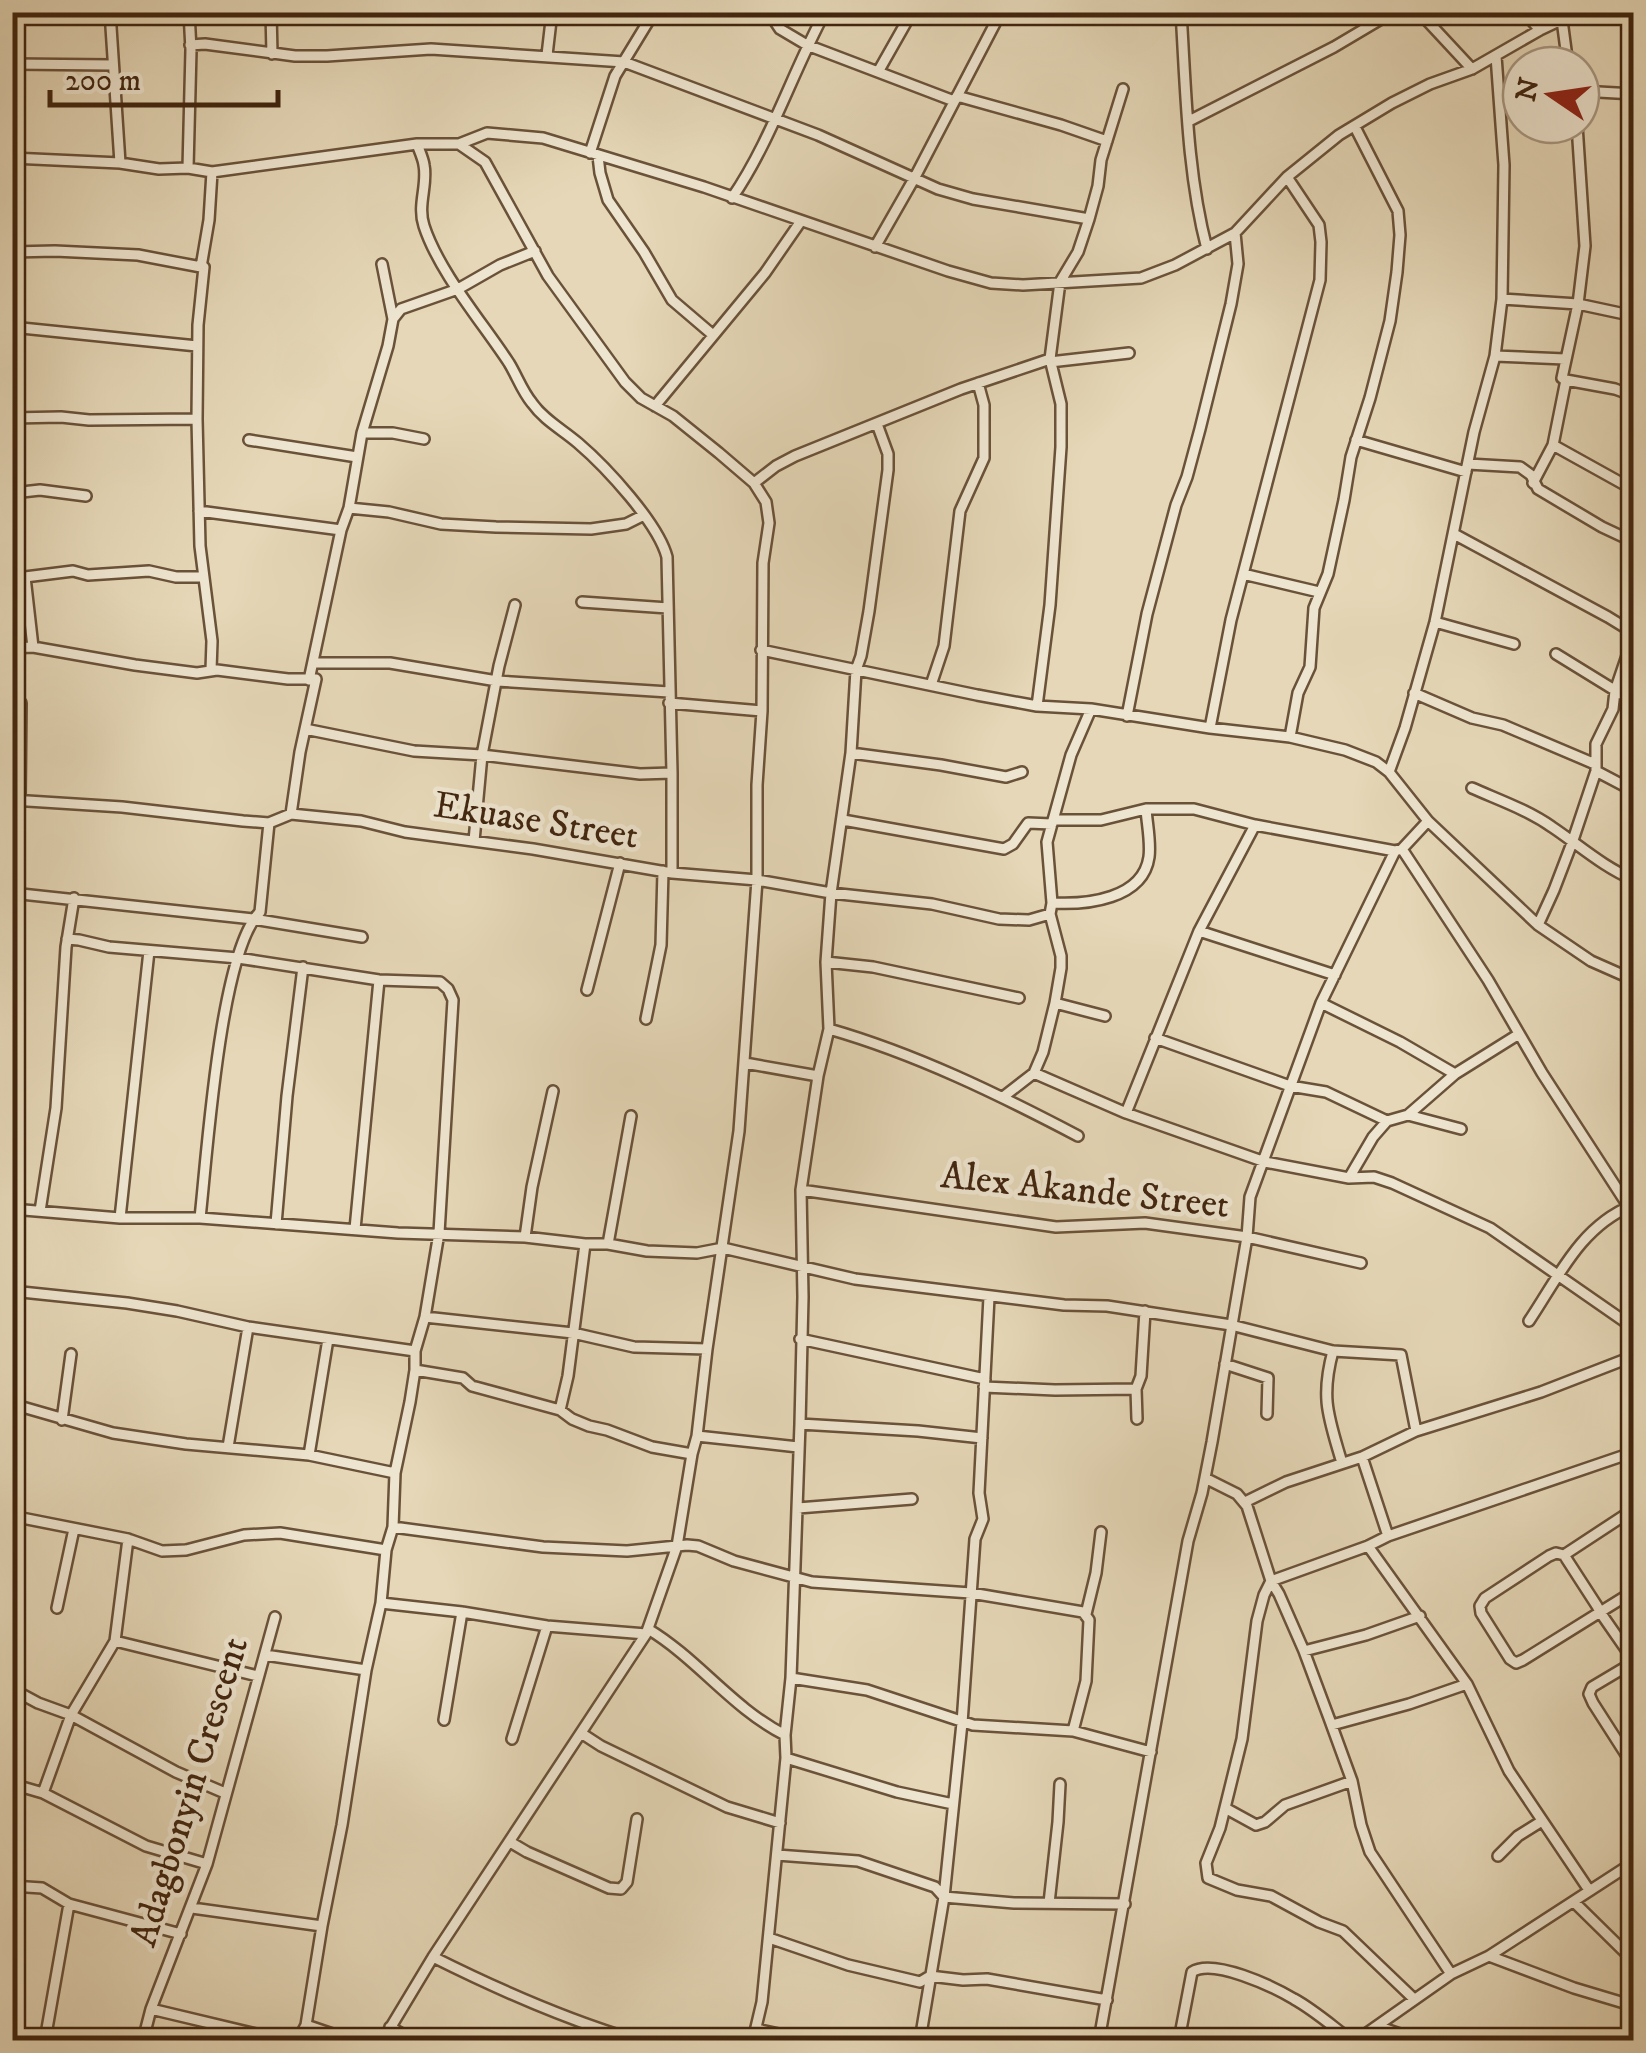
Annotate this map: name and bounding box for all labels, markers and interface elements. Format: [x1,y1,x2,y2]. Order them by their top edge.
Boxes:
scale bar [50,45,278,107]
north arrow [1501,45,1601,145]
text: 200 m [65,63,141,100]
text: N [1508,75,1548,105]
street label: Ekuase Street [430,781,642,861]
street label: Alex Akande Street [938,1152,1232,1230]
street label: Adagbonyin Crescent [120,1631,260,1953]

